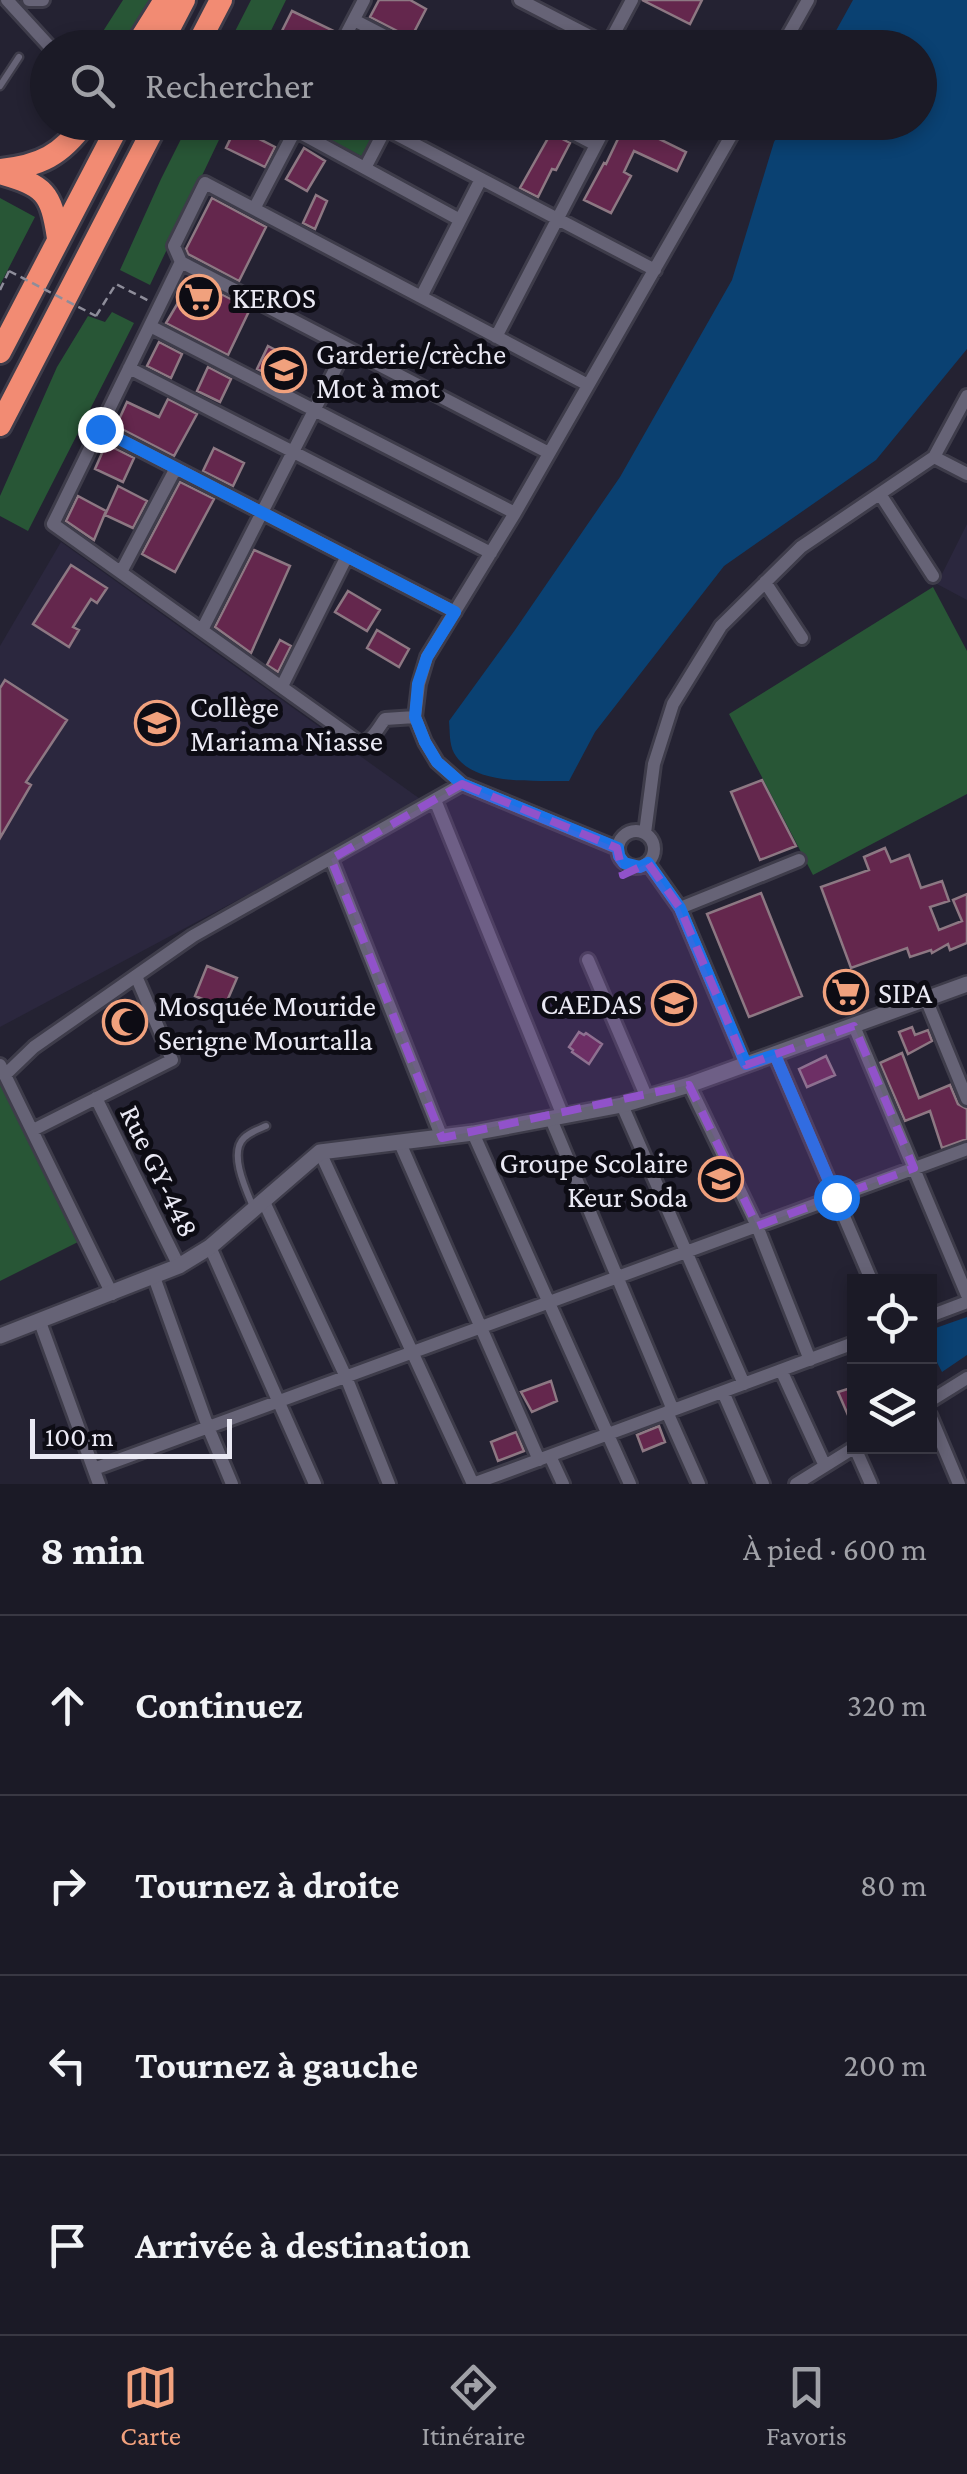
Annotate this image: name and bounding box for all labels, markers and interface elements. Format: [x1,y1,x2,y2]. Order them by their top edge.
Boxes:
search box [30,30,937,140]
icon: search [65,58,120,113]
text: Rechercher [145,64,314,106]
supermarket icon: KEROS [176,274,222,320]
place label: KEROS [232,281,316,314]
place label: Garderie/crèche Mot à mot [316,337,506,404]
school or university icon: Garderie/crèche Mot à mot [261,347,307,393]
route end [78,407,124,453]
place label: Collège Mariama Niasse [190,690,383,757]
school or university icon: Collège Mariama Niasse [134,700,180,746]
supermarket icon: SIPA [823,969,869,1015]
place label: SIPA [878,976,933,1009]
school or university icon: CAEDAS [651,980,697,1026]
place label: CAEDAS [540,987,642,1020]
place label: Mosquée Mouride Serigne Mourtalla [158,989,376,1057]
mosque icon: Mosquée Mouride Serigne Mourtalla [102,999,148,1045]
street label: Rue GY-448 [114,1100,206,1242]
place label: Groupe Scolaire Keur Soda [500,1146,688,1213]
school or university icon: Groupe Scolaire Keur Soda [698,1156,744,1202]
route start [814,1175,860,1221]
map controls [847,1274,937,1454]
button: locate [847,1274,937,1364]
button: layers [847,1364,937,1454]
scale bar [30,1414,232,1458]
text: 100 m [45,1421,114,1452]
text: 8 min [40,1526,144,1573]
text: À pied · 600 m [743,1531,927,1567]
icon: ahead [40,1678,95,1733]
text: Continuez [135,1684,303,1726]
text: 320 m [847,1687,927,1723]
icon: right [40,1858,95,1913]
text: Tournez à droite [135,1864,400,1906]
text: 80 m [860,1867,927,1903]
icon: left [40,2038,95,2093]
text: Tournez à gauche [135,2044,418,2086]
text: 200 m [844,2047,927,2083]
icon: arrive [40,2218,95,2273]
text: Arrivée à destination [135,2224,471,2266]
tab: Carte [120,2360,181,2451]
tab: Itinéraire [422,2360,525,2451]
tab: Favoris [766,2360,847,2451]

